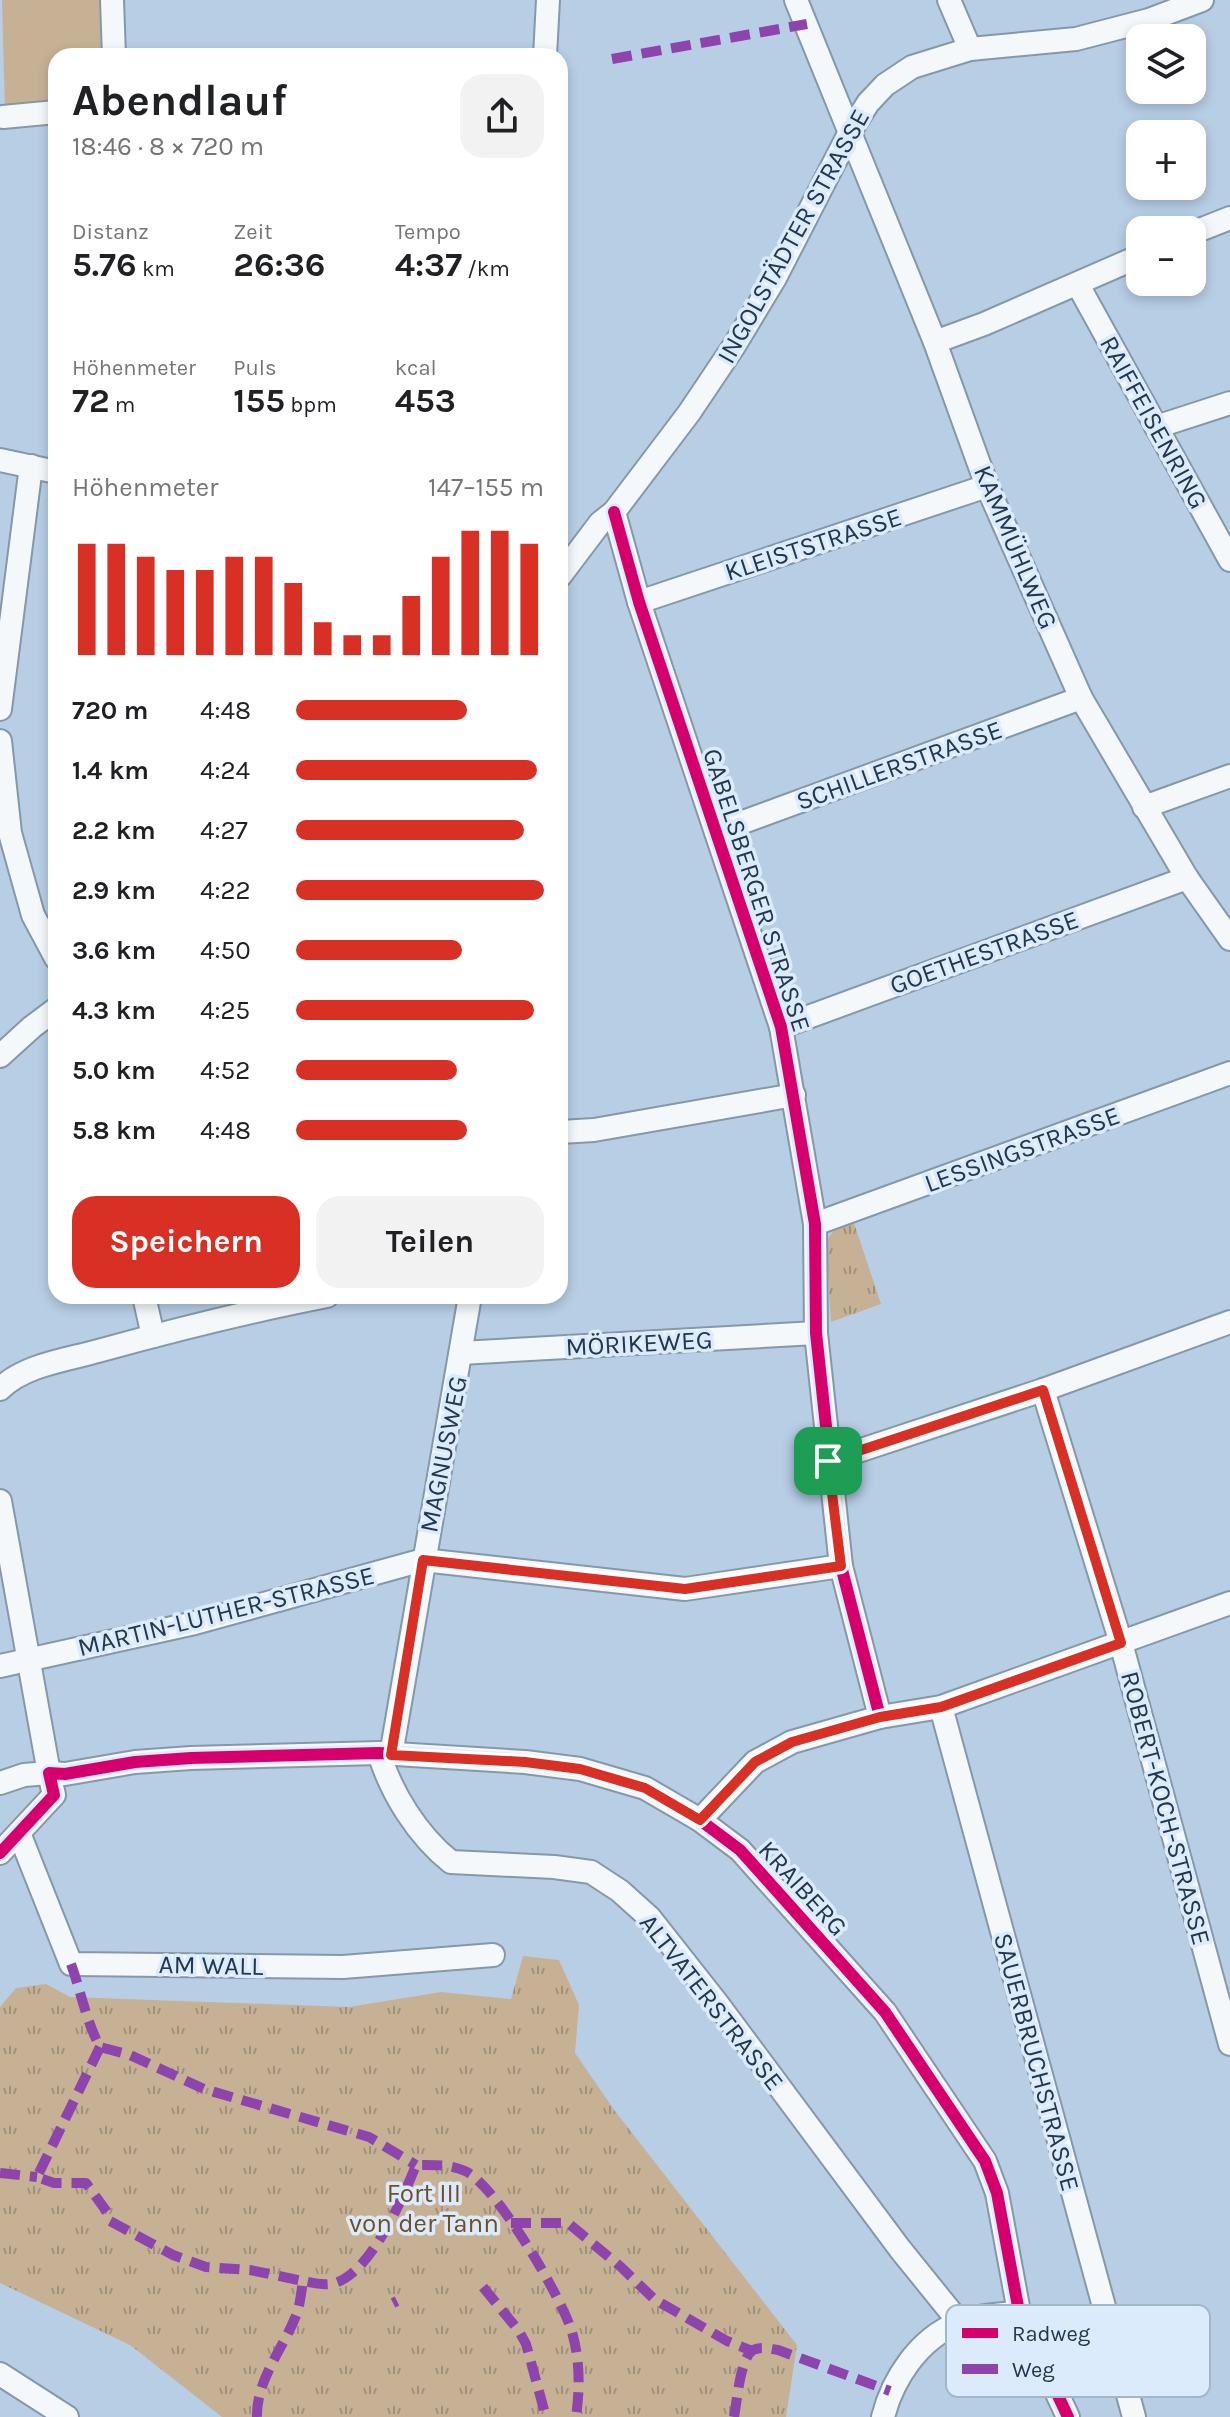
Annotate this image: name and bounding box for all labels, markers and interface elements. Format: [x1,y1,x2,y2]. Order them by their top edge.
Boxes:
map controls [1126,24,1206,296]
button: layers [1126,24,1206,104]
button: share [460,74,544,158]
text: Abendlauf [72,75,287,126]
street label: INGOLSTÄDTER STRASSE [711,104,876,369]
button: + [1126,120,1206,200]
text: 18:46 · 8 × 720 m [72,131,264,162]
button: − [1126,216,1206,296]
text: Distanz [72,219,149,245]
text: Zeit [233,219,272,245]
text: Tempo [395,219,461,245]
text: 5.76 [72,245,137,285]
text: 26:36 [233,245,326,285]
text: 4:37 [395,245,462,285]
text: km [137,256,175,282]
text: /km [462,256,510,282]
street label: RAIFFEISENRING [1093,330,1214,514]
text: Höhenmeter [72,355,196,381]
text: Puls [233,355,277,381]
text: kcal [395,355,437,381]
text: 72 [72,381,110,421]
text: 155 [233,381,285,421]
text: 453 [395,381,456,421]
text: m [110,392,135,418]
text: bpm [285,392,337,418]
street label: KAMMÜHLWEG [967,461,1064,634]
text: Höhenmeter [72,472,219,503]
text: 147–155 m [428,472,544,503]
street label: KLEISTSTRASSE [721,501,906,588]
text: 720 m [72,695,148,726]
text: 4:48 [200,695,251,726]
street label: SCHILLERSTRASSE [792,714,1006,817]
street label: GABELSBERGER STRASSE [696,745,817,1036]
text: 1.4 km [72,755,149,786]
text: 4:24 [200,755,250,786]
text: 2.2 km [72,815,156,846]
text: 4:27 [200,815,248,846]
text: 2.9 km [72,875,156,906]
text: 4:22 [200,875,251,906]
street label: GOETHESTRASSE [885,904,1083,1001]
text: 3.6 km [72,935,156,966]
text: 4:50 [200,935,251,966]
text: 4.3 km [72,995,156,1026]
text: 4:25 [200,995,250,1026]
text: 5.0 km [72,1055,156,1086]
text: 4:52 [200,1055,250,1086]
street label: LESSINGSTRASSE [920,1100,1124,1199]
text: 5.8 km [72,1115,156,1146]
text: 4:48 [200,1115,251,1146]
button: Speichern [72,1196,300,1288]
button: Teilen [316,1196,544,1288]
street label: MÖRIKEWEG [565,1324,713,1363]
street label: MAGNUSWEG [413,1373,474,1535]
pin [794,1427,862,1495]
icon: arrive [806,1439,850,1483]
street label: MARTIN-LUTHER-STRASSE [75,1560,378,1663]
street label: ROBERT-KOCH-STRASSE [1114,1668,1217,1948]
street label: KRAIBERG [752,1834,853,1942]
street label: ALTVATERSTRASSE [633,1908,790,2097]
street label: SAUERBRUCHSTRASSE [987,1930,1086,2195]
street label: AM WALL [158,1949,264,1982]
park label: Fort III von der Tann [349,2178,499,2239]
legend [946,2305,1210,2397]
text: Radweg [1012,2321,1091,2347]
text: Weg [1012,2357,1055,2383]

